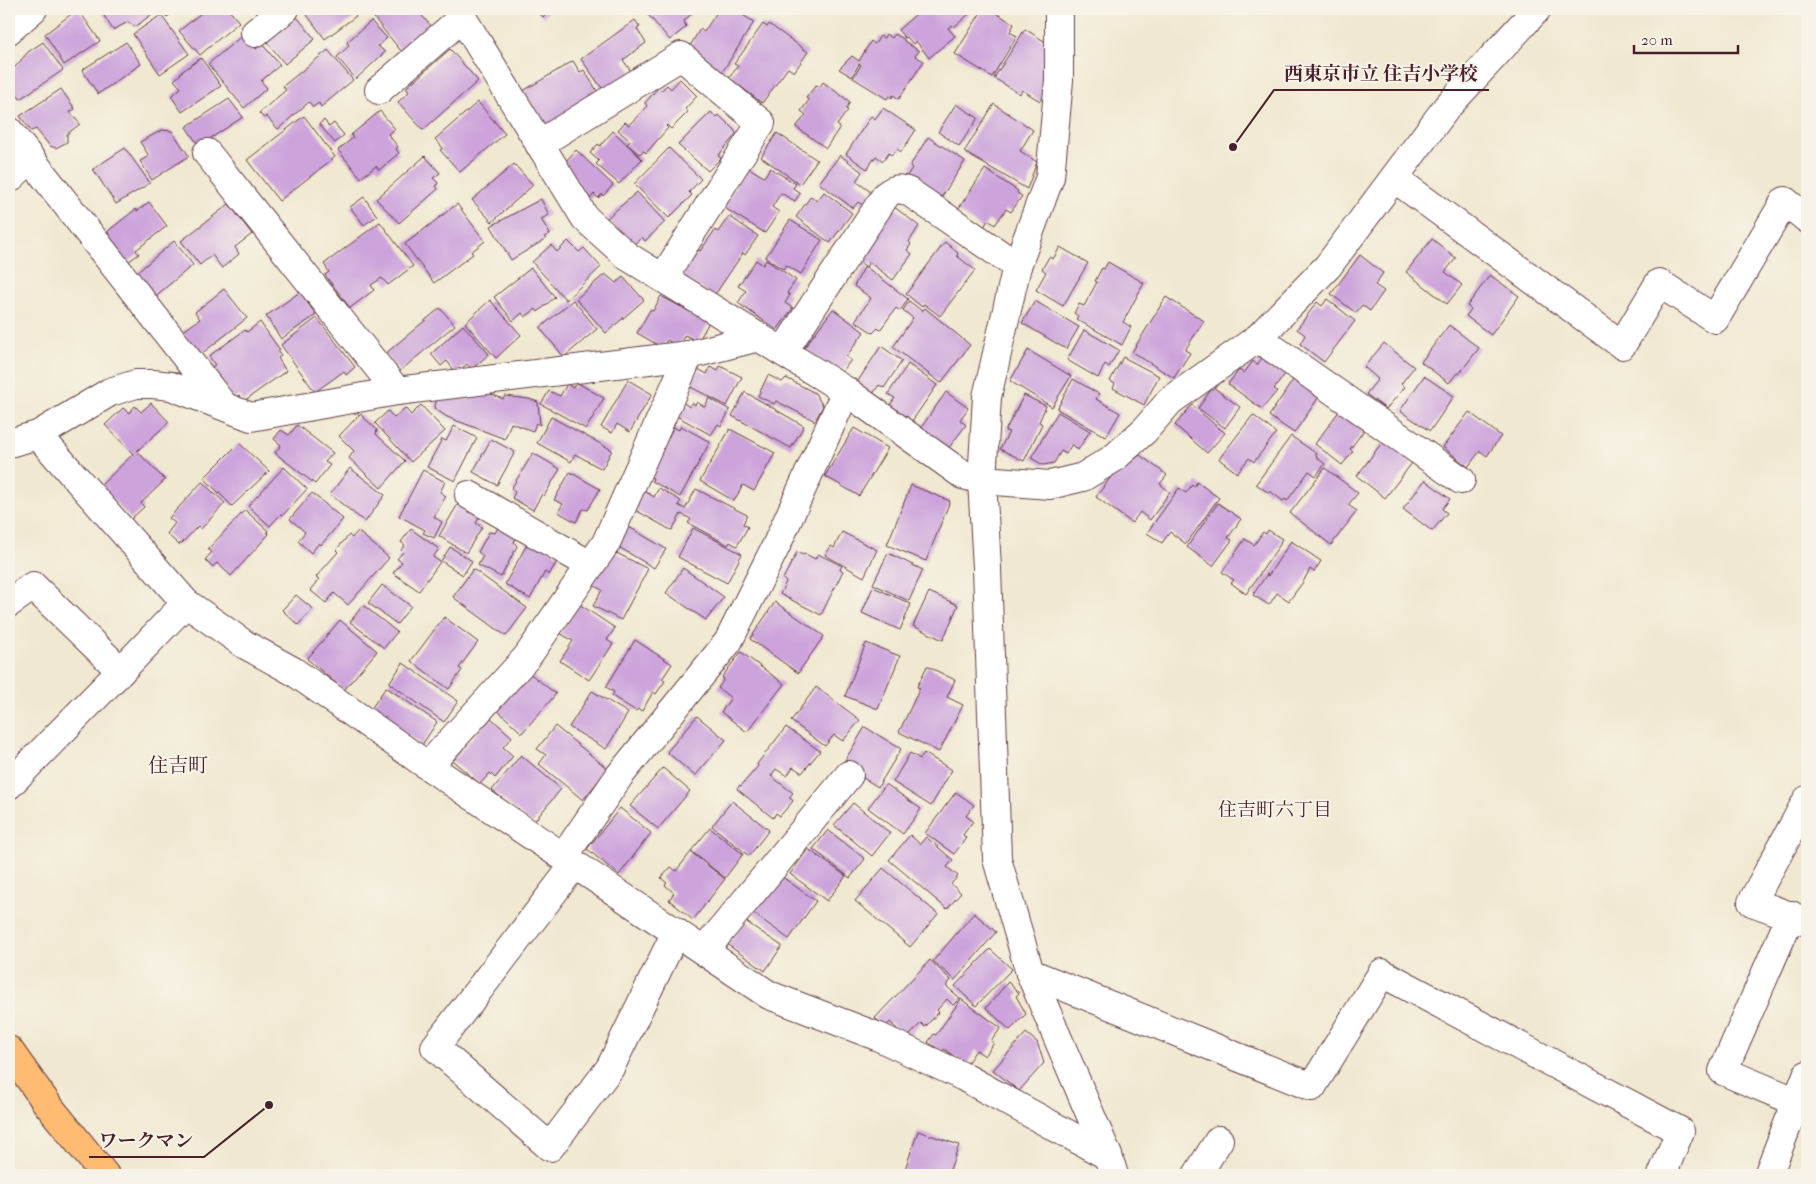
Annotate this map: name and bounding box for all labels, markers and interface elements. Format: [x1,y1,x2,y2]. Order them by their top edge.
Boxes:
scale bar [1634,22,1737,54]
text: 20 m [1641,31,1673,49]
callout: 西東京市立 住吉小学校 [1274,56,1489,90]
text: 西東京市立 住吉小学校 [1284,63,1478,85]
district label: 住吉町 [148,754,208,777]
district label: 住吉町六丁目 [1218,799,1332,821]
callout: ワークマン [89,1123,204,1157]
text: ワークマン [98,1130,194,1152]

